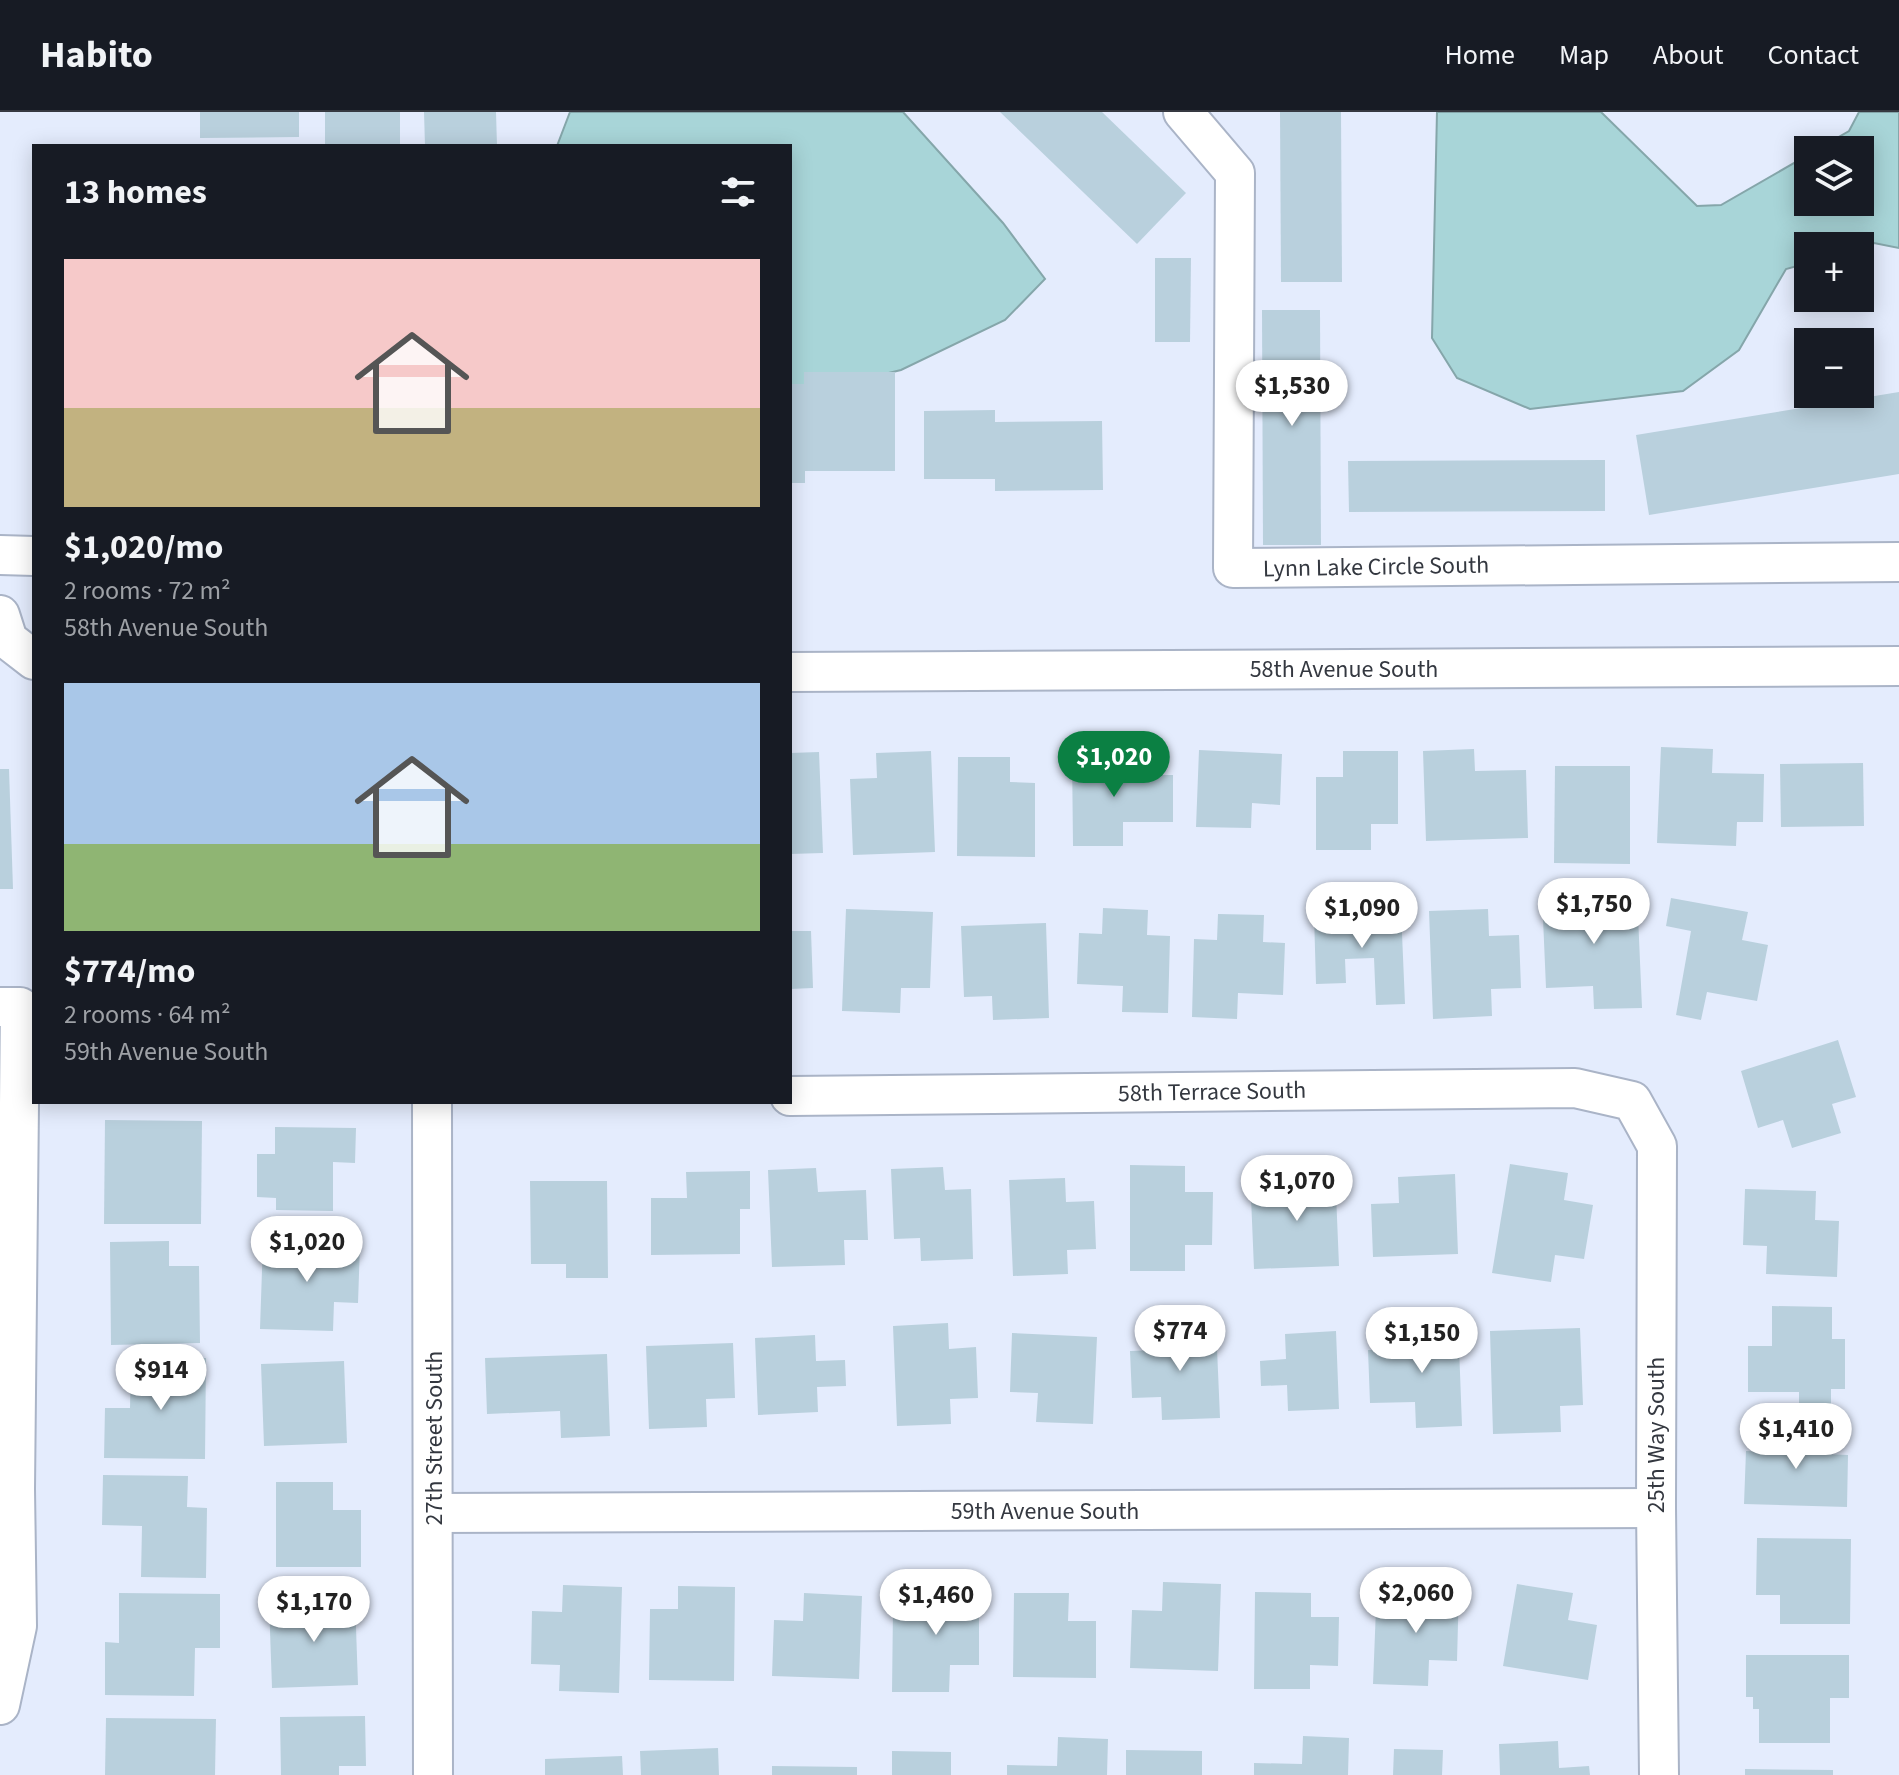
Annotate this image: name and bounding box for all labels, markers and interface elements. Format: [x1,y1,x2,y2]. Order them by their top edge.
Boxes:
text: Habito [40,28,153,82]
text: Home [1444,35,1515,75]
text: Map [1559,35,1609,75]
text: About [1653,35,1724,75]
text: Contact [1768,35,1859,75]
map controls [1794,136,1874,408]
button: layers [1794,136,1874,216]
text: 13 homes [64,168,207,217]
icon: filters [716,170,760,214]
button: + [1794,232,1874,312]
icon: home [340,311,484,455]
button: − [1794,328,1874,408]
pin: $1,530 [1227,360,1357,428]
text: $1,530 [1254,367,1330,404]
text: $1,020/mo [64,523,224,572]
street label: Lynn Lake Circle South [1262,548,1490,586]
text: 2 rooms · 72 m² [64,572,231,609]
text: 58th Avenue South [64,609,268,646]
street label: 58th Avenue South [1250,652,1438,687]
pin: $1,020 [1049,731,1179,799]
icon: home [340,735,484,879]
text: $1,020 [1076,738,1152,775]
pin: $1,750 [1529,878,1659,946]
pin: $1,090 [1297,882,1427,950]
text: $1,750 [1556,885,1632,922]
text: $1,090 [1324,889,1400,926]
text: $774/mo [64,947,195,996]
text: 2 rooms · 64 m² [64,996,231,1033]
text: 59th Avenue South [64,1033,268,1070]
street label: 58th Terrace South [1118,1073,1306,1111]
pin: $1,070 [1232,1155,1362,1223]
text: $1,070 [1259,1162,1335,1199]
pin: $1,020 [242,1216,372,1284]
text: $1,020 [269,1223,345,1260]
pin: $774 [1133,1305,1227,1373]
pin: $1,150 [1357,1307,1487,1375]
text: $774 [1153,1312,1207,1349]
text: $1,150 [1384,1314,1460,1351]
pin: $914 [114,1344,208,1412]
text: $914 [134,1351,188,1388]
street label: 27th Street South [417,1351,452,1525]
street label: 25th Way South [1639,1357,1674,1513]
pin: $1,410 [1731,1403,1861,1471]
text: $1,410 [1758,1410,1834,1447]
street label: 59th Avenue South [951,1494,1139,1529]
pin: $2,060 [1351,1567,1481,1635]
pin: $1,460 [871,1569,1001,1637]
text: $2,060 [1378,1574,1454,1611]
pin: $1,170 [249,1576,379,1644]
text: $1,460 [898,1576,974,1613]
text: $1,170 [276,1583,352,1620]

